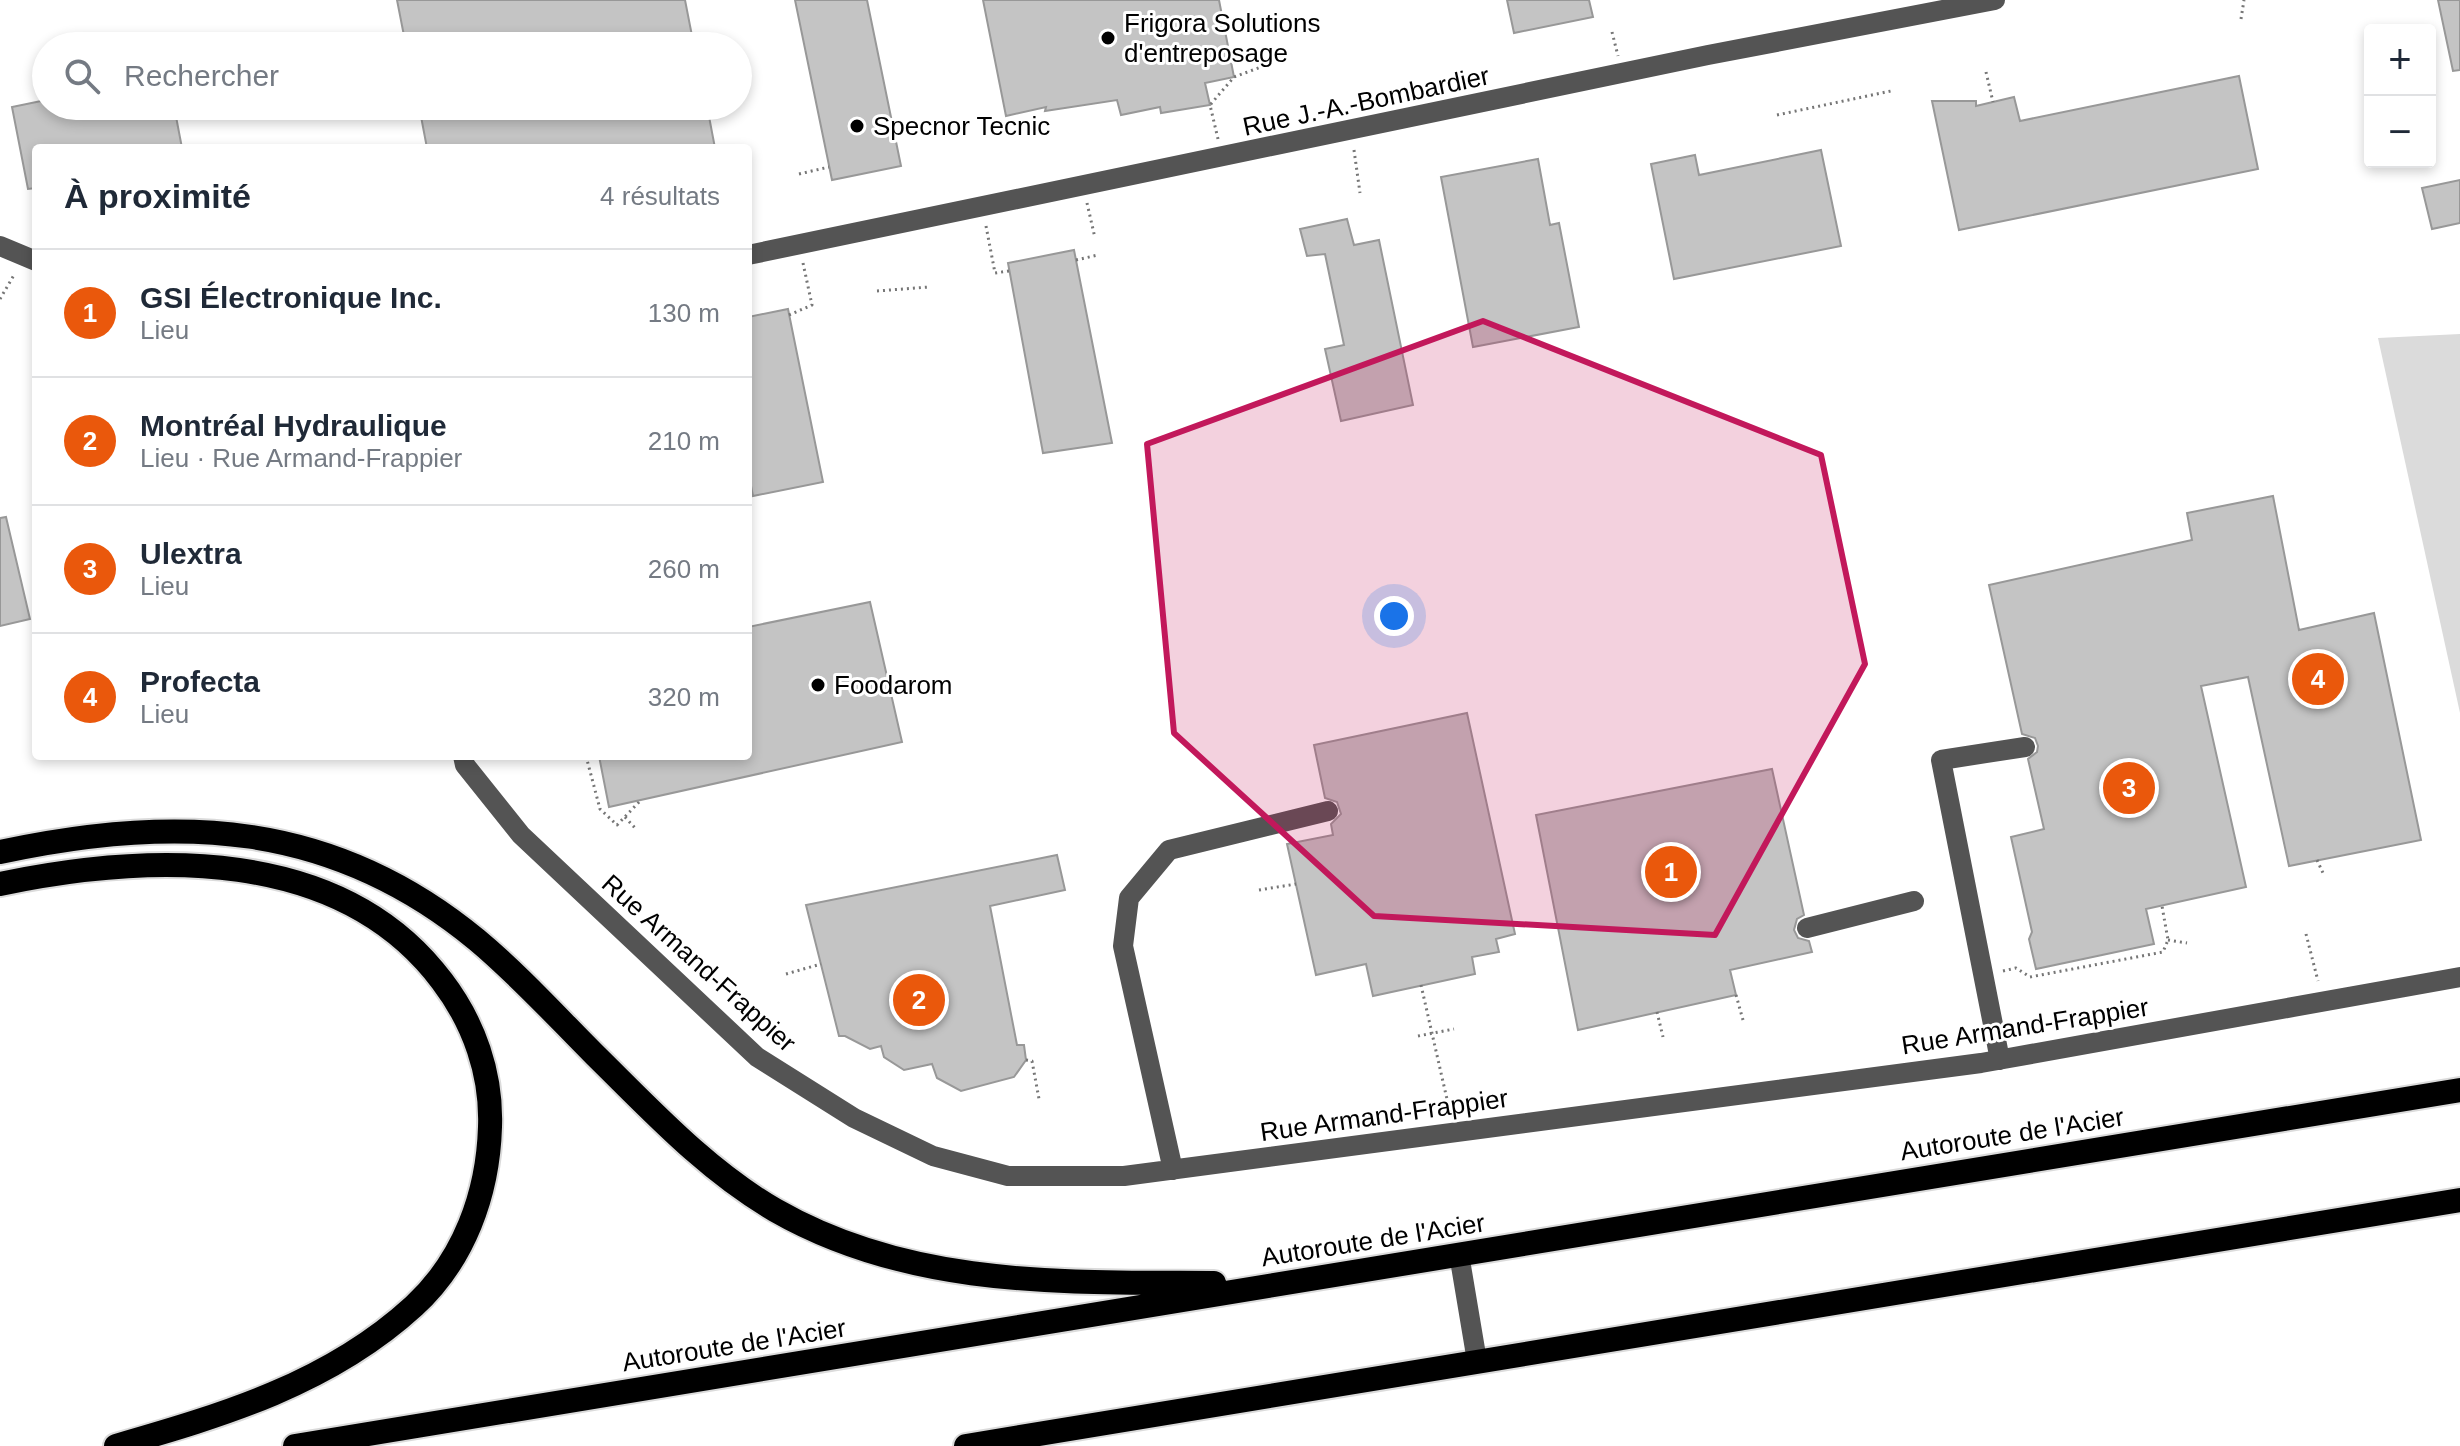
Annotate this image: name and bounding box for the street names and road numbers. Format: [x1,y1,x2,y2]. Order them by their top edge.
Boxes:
street label: Rue J.-A.-Bombardier [1240,60,1492,142]
street label: Rue Armand-Frappier [596,868,802,1058]
street label: Rue Armand-Frappier [1899,992,2151,1060]
street label: Rue Armand-Frappier [1258,1083,1510,1147]
street label: Autoroute de l'Acier [1898,1101,2126,1166]
street label: Autoroute de l'Acier [1259,1207,1487,1272]
street label: Autoroute de l'Acier [620,1312,848,1377]

